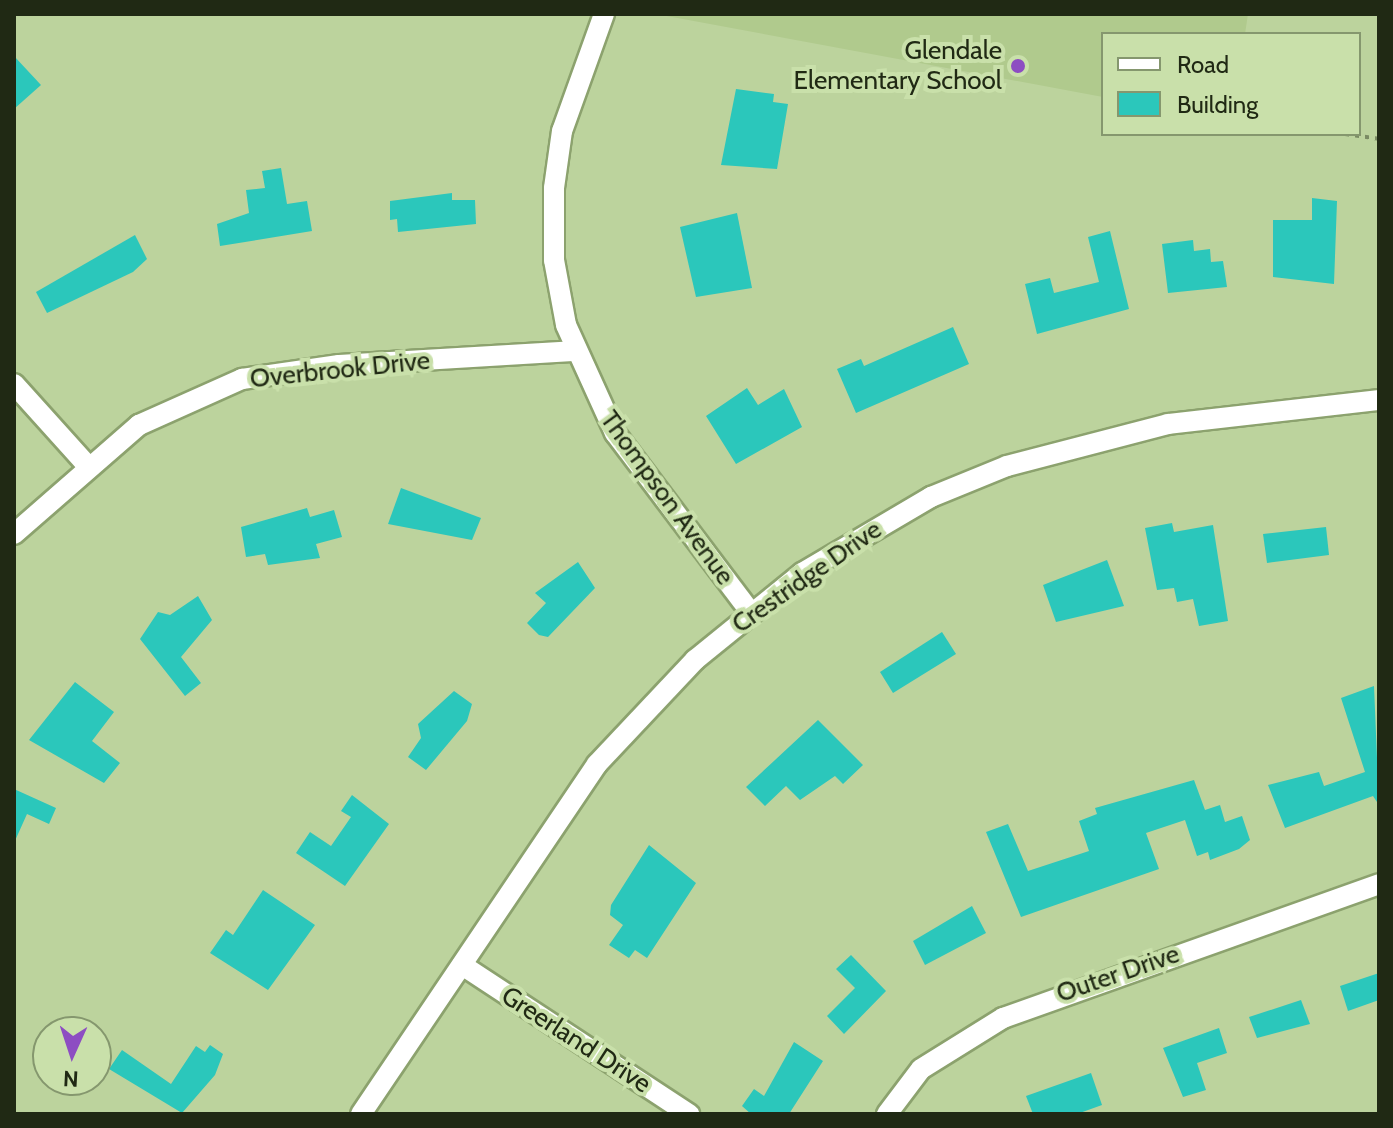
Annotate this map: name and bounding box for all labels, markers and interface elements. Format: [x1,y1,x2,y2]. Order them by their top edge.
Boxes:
legend [1101,32,1361,136]
place label: Glendale Elementary School [794,35,1002,96]
text: Road [1177,50,1229,79]
marker: Glendale Elementary School [1009,57,1027,75]
text: Building [1177,90,1258,119]
street label: Overbrook Drive [248,345,432,395]
street label: Thompson Avenue [593,405,741,591]
street label: Crestridge Drive [726,514,888,640]
street label: Outer Drive [1052,938,1184,1010]
street label: Greerland Drive [495,980,657,1100]
north arrow [32,1016,112,1096]
text: N [62,1065,79,1092]

